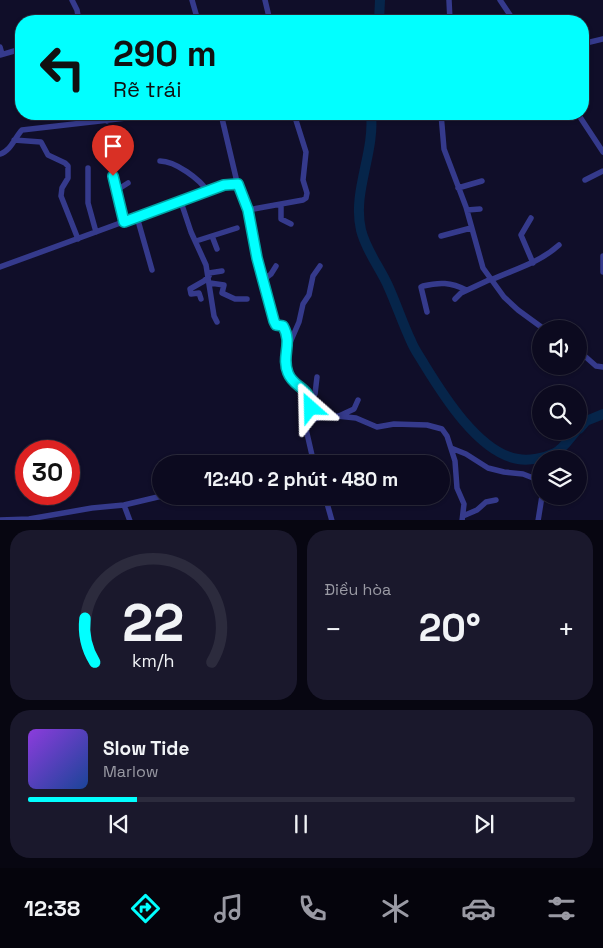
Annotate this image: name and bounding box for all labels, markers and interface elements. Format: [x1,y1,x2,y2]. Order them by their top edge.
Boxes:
text: 290 m [113,32,217,76]
icon: left [30,35,95,100]
text: Rẽ trái [113,75,182,103]
pin [92,125,134,176]
icon: arrive [99,132,127,160]
map controls [532,320,587,505]
button: sound [532,320,587,375]
position arrow [284,381,336,433]
button: search [532,385,587,440]
speed limit sign: 30 [15,440,80,505]
button: layers [532,450,587,505]
text: 12:40 · 2 phút · 480 m [204,467,398,492]
text: Điều hòa [325,579,391,600]
text: 22 [122,590,184,656]
text: 20° [419,604,481,652]
text: − [325,611,342,647]
text: + [558,611,575,647]
text: km/h [132,649,175,672]
text: Slow Tide [103,736,189,761]
text: Marlow [103,761,159,782]
icon: previous [105,810,133,838]
icon: pause [287,810,315,838]
icon: next [470,810,498,838]
icon: directions [128,891,163,926]
icon: music [211,891,246,926]
icon: phone [295,891,330,926]
icon: climate [378,891,413,926]
icon: car [461,891,496,926]
icon: filters [544,891,579,926]
text: 12:38 [24,894,80,922]

